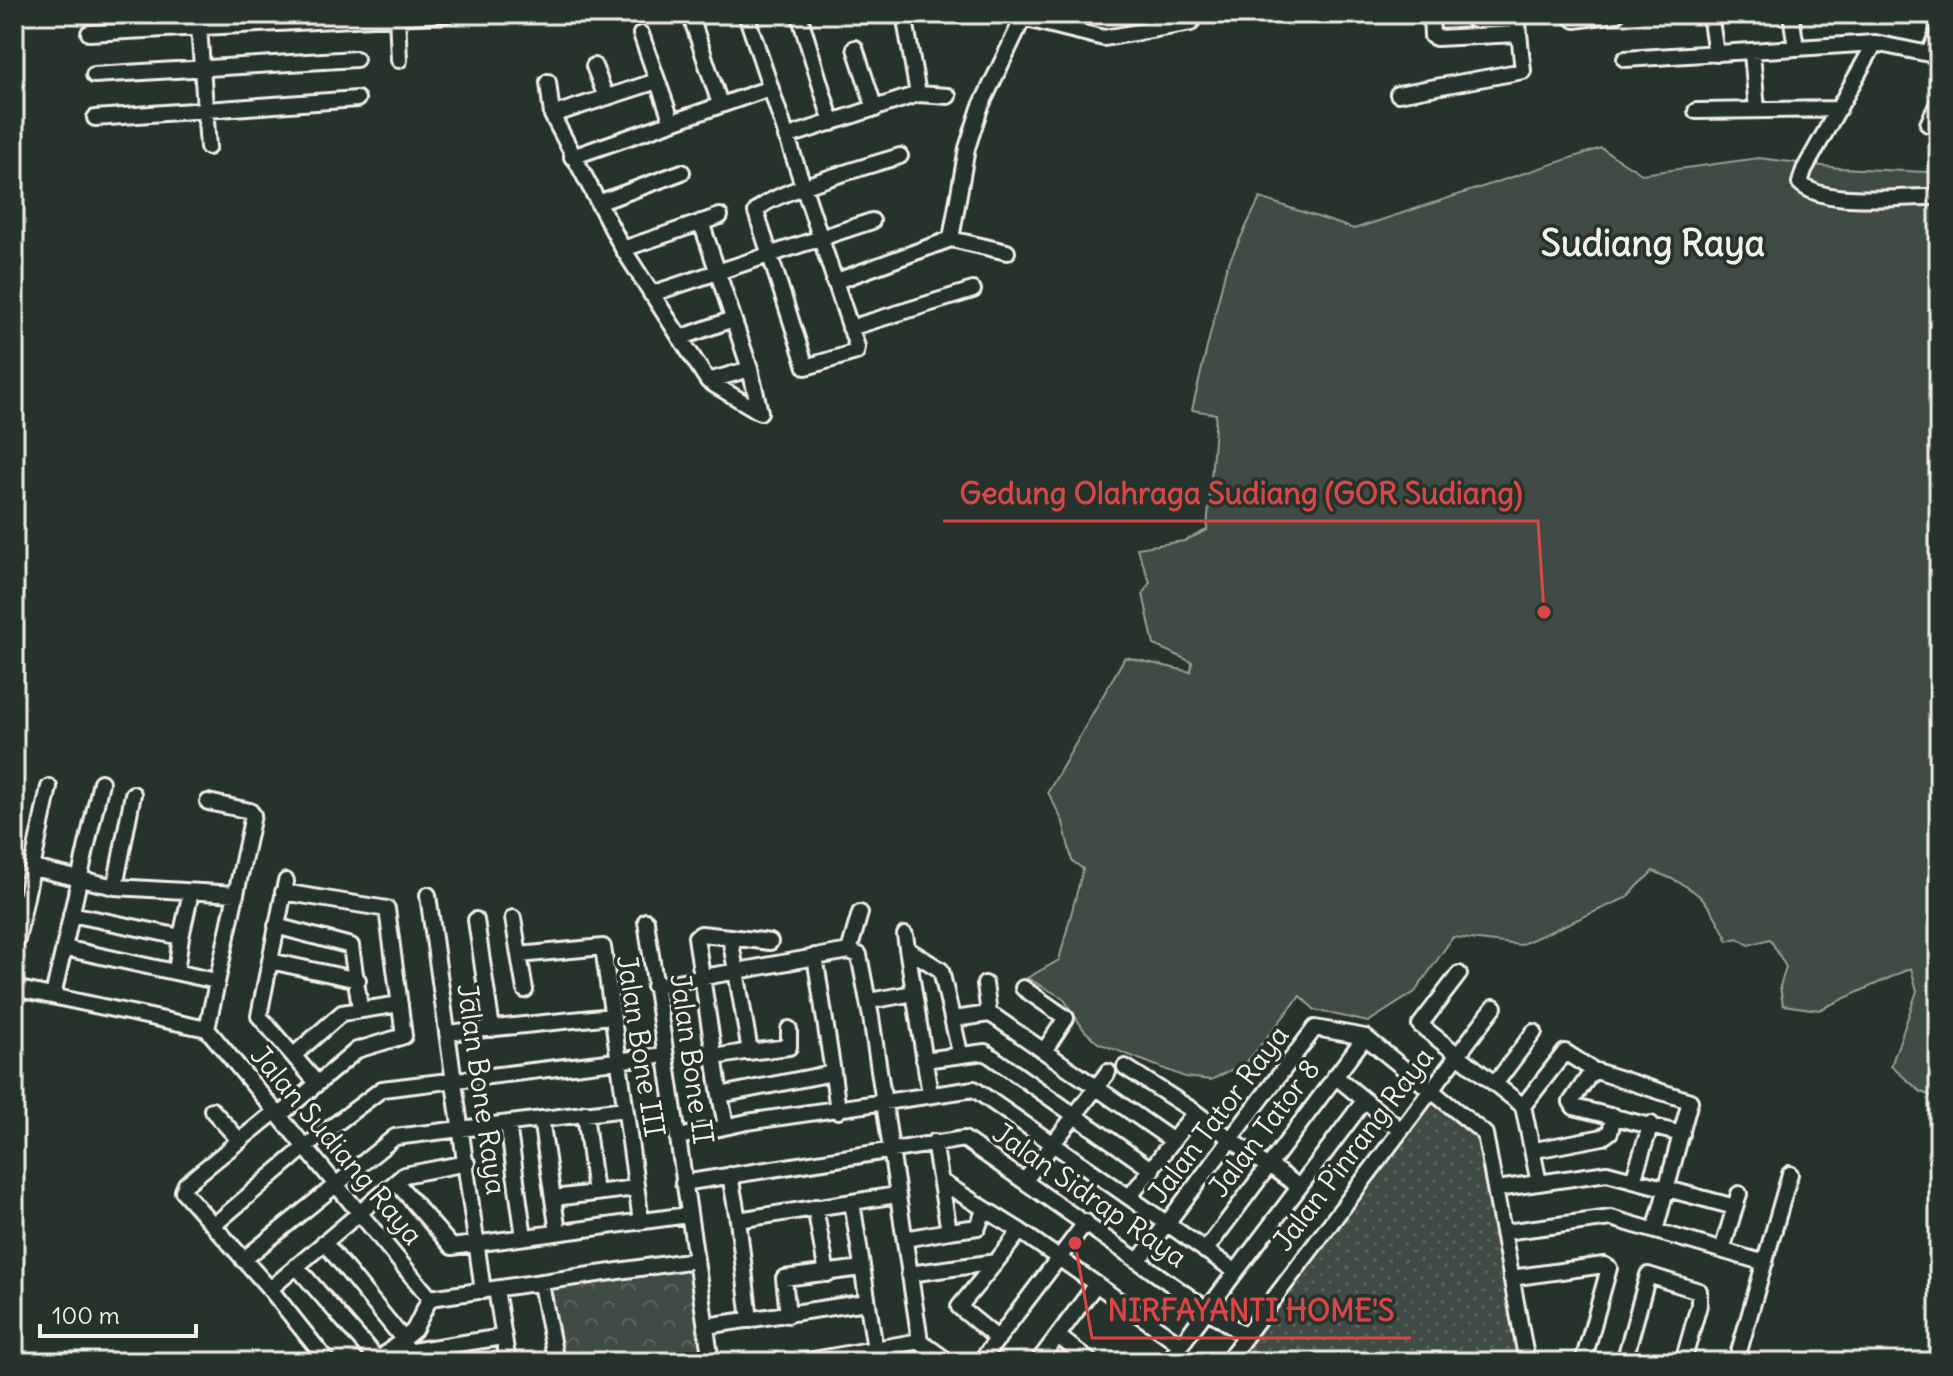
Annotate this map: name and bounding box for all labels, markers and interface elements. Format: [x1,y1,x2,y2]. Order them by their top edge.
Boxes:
district label: Sudiang Raya [1541,221,1765,266]
callout: Gedung Olahraga Sudiang (GOR Sudiang) [943,467,1538,521]
text: Gedung Olahraga Sudiang (GOR Sudiang) [959,474,1523,512]
street label: Jalan Bone III [609,952,673,1140]
street label: Jalan Bone II [662,971,722,1147]
street label: Jalan Bone Raya [449,981,515,1197]
street label: Jalan Tator Raya [1140,1018,1296,1210]
street label: Jalan Sudiang Raya [243,1038,431,1252]
street label: Jalan Pinrang Raya [1265,1040,1441,1258]
street label: Jalan Tator 8 [1200,1052,1328,1204]
street label: Jalan Sidrap Raya [986,1115,1194,1275]
callout: NIRFAYANTI HOME'S [1092,1284,1411,1338]
scale bar [40,1288,196,1338]
text: NIRFAYANTI HOME'S [1107,1291,1395,1329]
text: 100 m [52,1300,120,1330]

